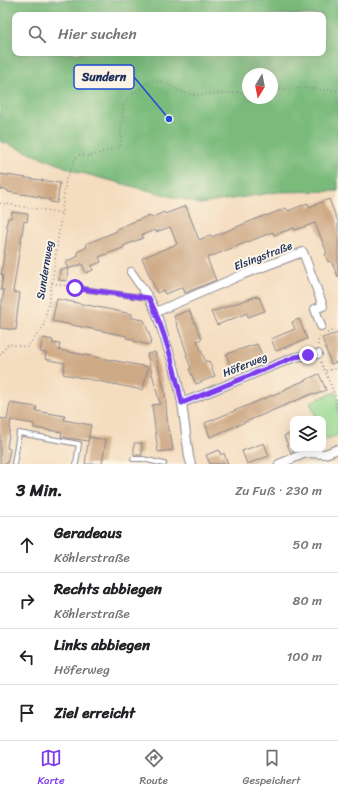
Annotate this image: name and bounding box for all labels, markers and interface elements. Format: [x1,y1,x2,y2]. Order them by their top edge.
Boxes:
search box [12,12,326,56]
text: Hier suchen [58,21,137,47]
icon: search [26,23,48,45]
callout: Sundern [74,65,134,89]
text: Sundern [81,66,127,88]
north arrow [242,68,278,104]
street label: Elsingstraße [231,236,296,276]
street label: Sundernweg [31,239,59,301]
route start [66,279,84,297]
route end [299,346,317,364]
street label: Höferweg [220,347,271,383]
map controls [290,416,326,452]
button: layers [290,416,326,452]
text: 3 Min. [16,475,63,505]
text: Zu Fuß · 230 m [235,479,322,502]
text: Geradeaus [54,520,122,546]
text: 50 m [292,533,322,556]
icon: ahead [16,534,38,556]
text: Köhlerstraße [54,546,130,569]
text: Rechts abbiegen [54,576,162,602]
text: 80 m [293,589,322,612]
icon: right [16,590,38,612]
text: Köhlerstraße [54,602,130,625]
text: Links abbiegen [54,632,150,658]
text: 100 m [287,645,322,668]
icon: left [16,646,38,668]
text: Höferweg [54,658,110,681]
text: Ziel erreicht [54,700,135,726]
icon: arrive [16,702,38,724]
tab: Karte [37,747,65,790]
tab: Route [139,747,168,790]
tab: Gespeichert [243,747,301,790]

